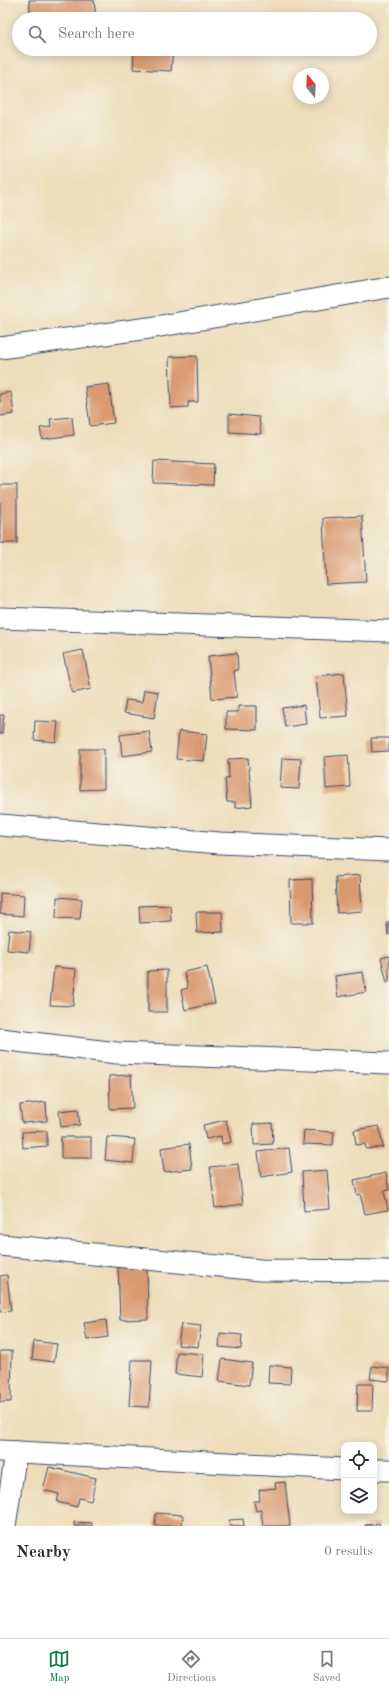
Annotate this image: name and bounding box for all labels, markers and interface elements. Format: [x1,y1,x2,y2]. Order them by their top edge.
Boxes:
search box [12,12,377,56]
icon: search [26,23,48,45]
text: Search here [58,27,135,42]
north arrow [293,68,329,104]
map controls [341,1442,377,1514]
button: locate [341,1442,377,1478]
button: layers [341,1478,377,1514]
text: Nearby [16,1544,71,1561]
text: 0 results [324,1545,373,1558]
tab: Map [48,1648,70,1686]
tab: Directions [167,1648,216,1686]
tab: Saved [313,1648,341,1686]

